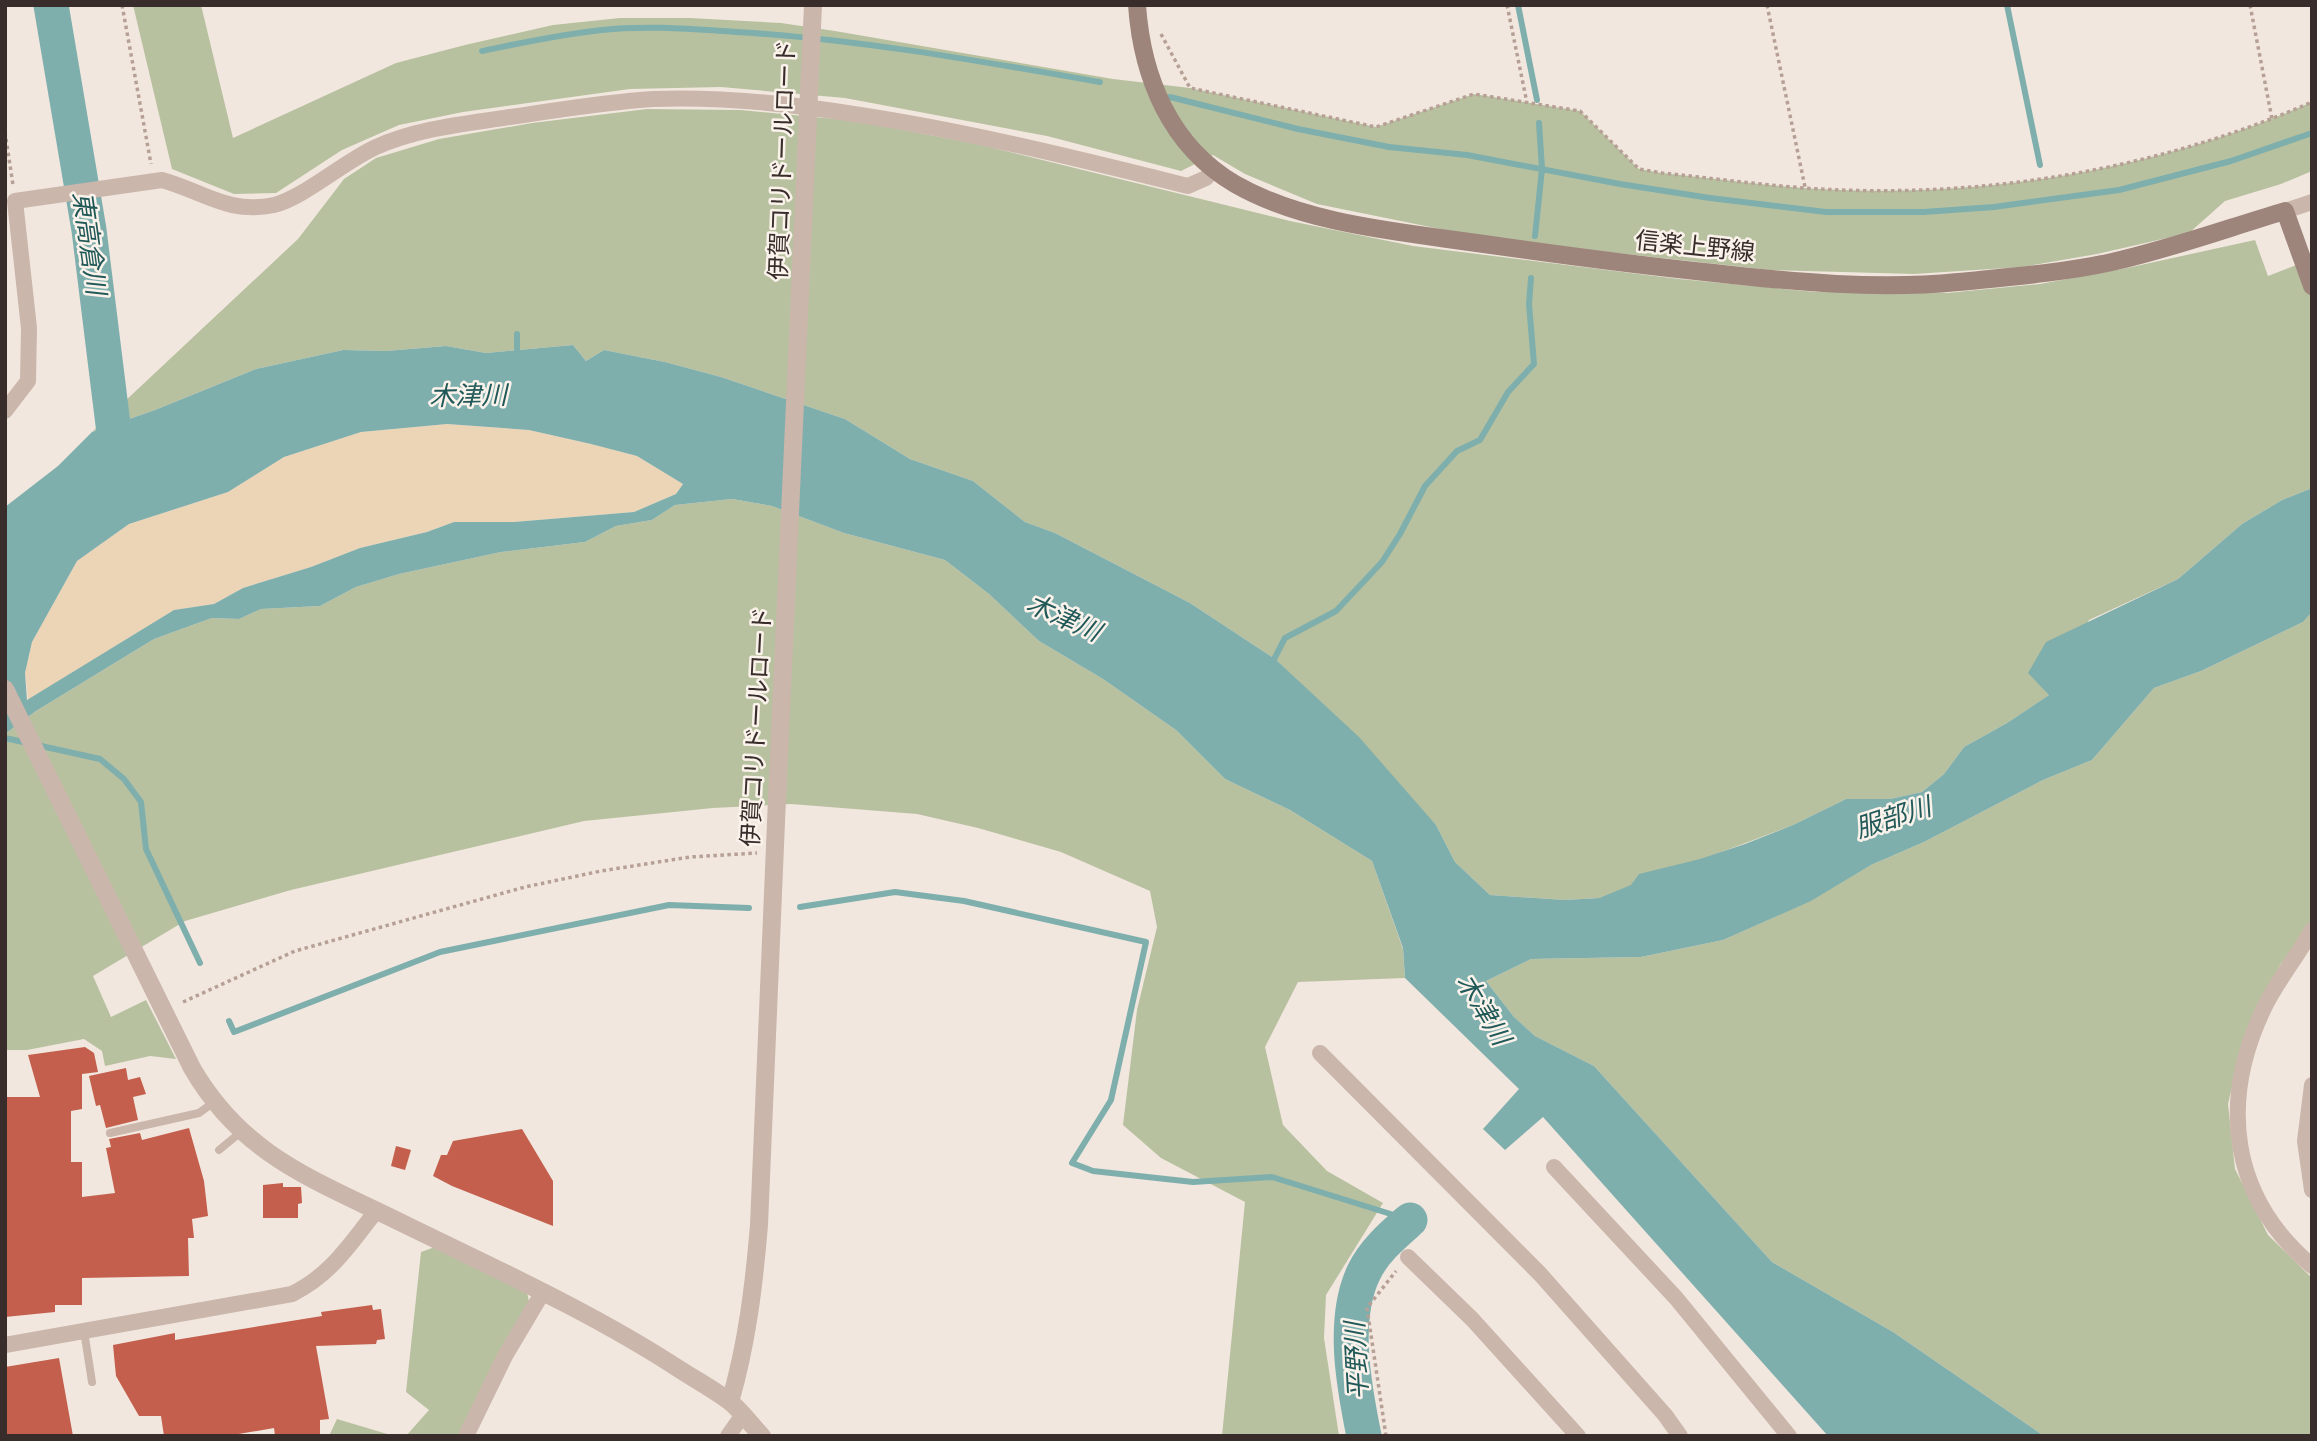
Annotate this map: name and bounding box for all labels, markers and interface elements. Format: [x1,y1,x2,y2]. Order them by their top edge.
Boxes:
street label: 伊賀コリドールロード [763,40,801,280]
water label: 東高倉川 [67,189,113,300]
street label: 信楽上野線 [1634,225,1756,267]
water label: 木津川 [429,379,510,411]
water label: 木津川 [1022,587,1109,648]
street label: 伊賀コリドールロード [735,606,777,848]
water label: 服部川 [1851,789,1938,844]
water label: 木津川 [1451,968,1519,1053]
water label: 平野川 [1338,1318,1374,1401]

